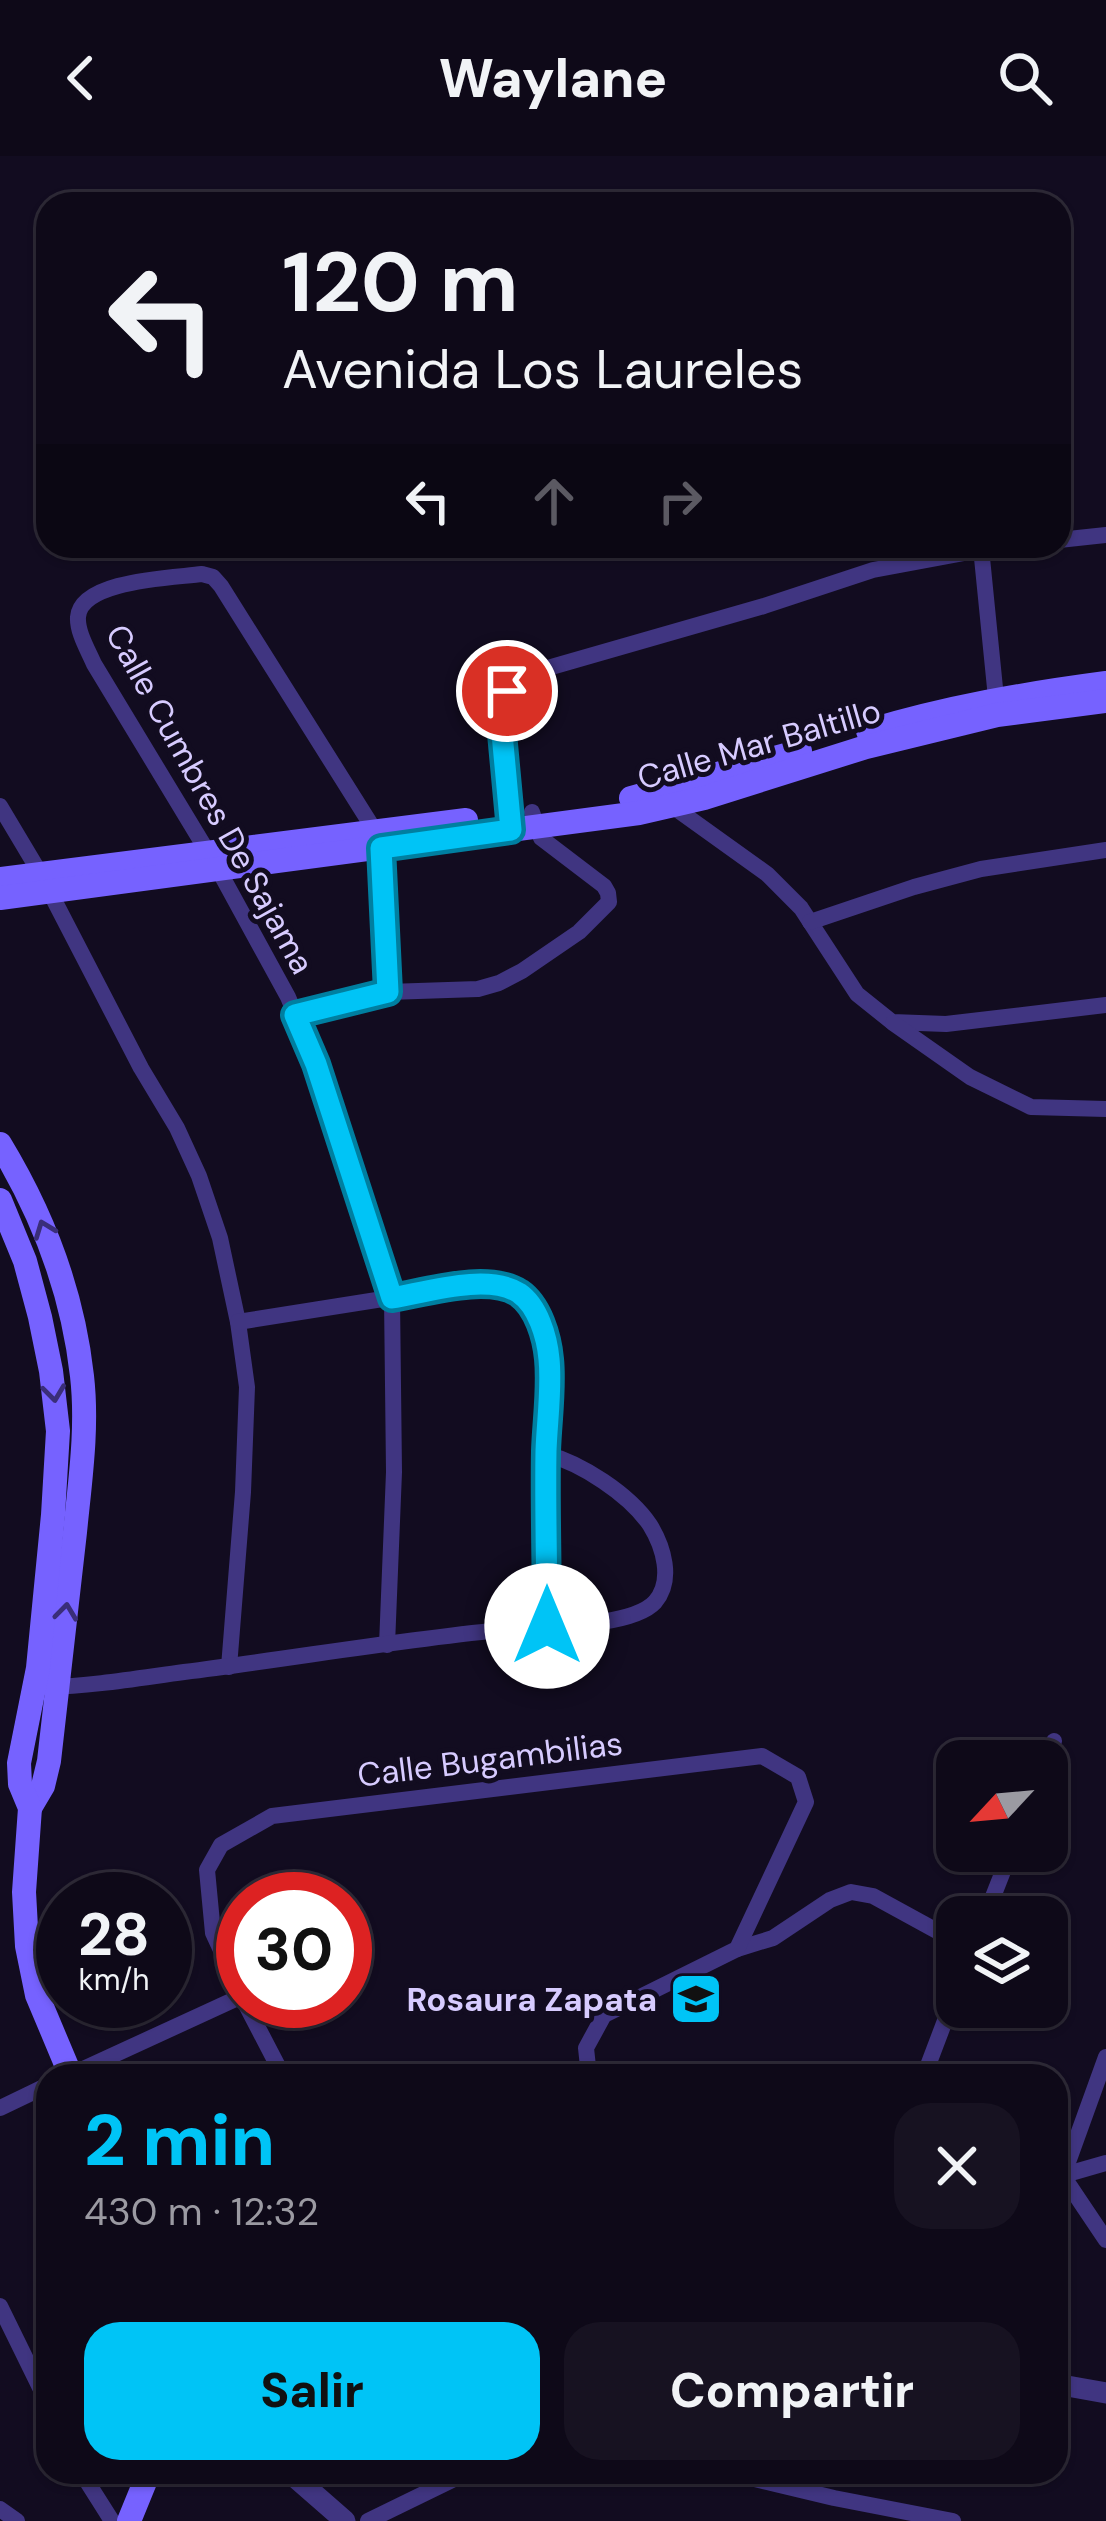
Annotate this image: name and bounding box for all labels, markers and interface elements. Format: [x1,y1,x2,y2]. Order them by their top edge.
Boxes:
text: Waylane [439,43,667,114]
icon: back [48,45,114,111]
icon: search [992,45,1058,111]
text: 120 m [282,228,519,337]
icon: left [84,240,240,396]
text: Avenida Los Laureles [282,334,803,405]
icon: left [395,468,461,534]
icon: ahead [521,468,587,534]
icon: right [647,468,713,534]
street label: Calle Cumbres De Sajama [96,617,324,981]
pin [456,640,558,742]
icon: arrive [474,658,540,724]
street label: Calle Mar Baltillo [632,689,886,799]
one-way arrow [33,1219,58,1240]
one-way arrow [40,1383,66,1402]
position arrow [484,1563,610,1689]
one-way arrow [53,1602,78,1621]
street label: Calle Bugambilias [355,1721,625,1797]
north arrow [936,1740,1068,1872]
map controls [936,1740,1068,2028]
speed limit sign: 30 [216,1872,372,2028]
text: 28 [78,1895,150,1974]
button: layers [936,1896,1068,2028]
text: km/h [79,1960,149,1999]
school or university icon: Rosaura Zapata [668,1971,724,2027]
place label: Rosaura Zapata [406,1978,657,2021]
text: 2 min [84,2094,275,2187]
button: close [894,2103,1020,2229]
text: 430 m · 12:32 [84,2186,319,2237]
button: Salir [84,2322,540,2460]
button: Compartir [564,2322,1020,2460]

